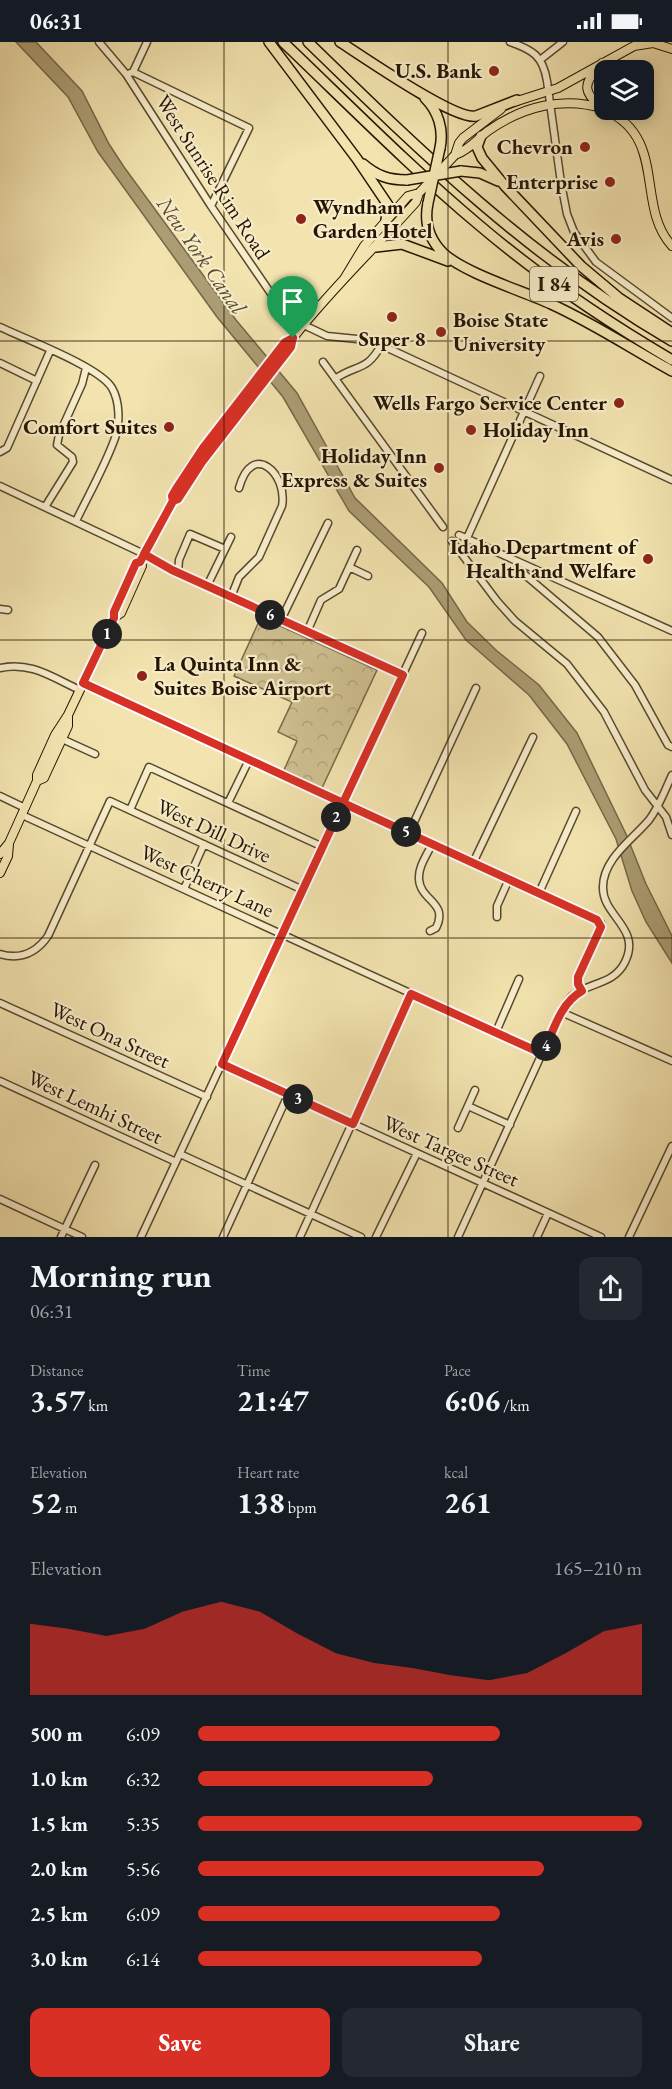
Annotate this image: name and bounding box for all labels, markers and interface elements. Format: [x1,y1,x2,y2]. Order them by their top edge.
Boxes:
text: 06:31 [30,7,83,36]
place label: U.S. Bank [395,57,483,84]
map controls [594,60,654,120]
button: layers [594,60,654,120]
marker: U.S. Bank [487,64,501,78]
street label: West Sunrise Rim Road [150,89,277,264]
place label: Chevron [497,133,573,160]
marker: Chevron [578,140,592,154]
place label: Enterprise [506,168,598,195]
marker: Enterprise [603,175,617,189]
water label: New York Canal [150,190,253,320]
place label: Wyndham Garden Hotel [313,193,432,244]
marker: Wyndham Garden Hotel [294,212,308,226]
place label: Avis [566,225,604,252]
marker: Avis [609,232,623,246]
road number: I 84 [530,267,578,301]
pin [267,276,318,338]
icon: arrive [276,285,309,318]
place label: Boise State University [453,306,549,357]
marker: Super 8 [385,310,399,324]
place label: Super 8 [358,325,426,352]
marker: Boise State University [434,325,448,339]
place label: Wells Fargo Service Center [373,389,607,416]
marker: Wells Fargo Service Center [612,396,626,410]
place label: Comfort Suites [23,413,157,440]
place label: Holiday Inn [483,416,589,443]
marker: Comfort Suites [162,420,176,434]
marker: Holiday Inn [464,423,478,437]
place label: Holiday Inn Express & Suites [281,442,427,493]
marker: Holiday Inn Express & Suites [432,461,446,475]
place label: Idaho Department of Health and Welfare [450,533,638,584]
marker: Idaho Department of Health and Welfare [641,552,655,566]
pin: 6 [255,600,285,630]
text: 6 [266,604,274,625]
pin: 1 [92,619,122,649]
text: 1 [103,623,111,644]
place label: La Quinta Inn & Suites Boise Airport [154,650,331,701]
marker: La Quinta Inn & Suites Boise Airport [135,669,149,683]
street label: West Dill Drive [153,792,276,869]
pin: 2 [321,802,351,832]
text: 2 [332,806,340,827]
pin: 5 [391,817,421,847]
text: 5 [402,821,410,842]
street label: West Cherry Lane [136,838,278,923]
street label: West Ona Street [46,995,175,1074]
pin: 4 [531,1031,561,1061]
text: 4 [542,1035,550,1056]
street label: West Lemhi Street [23,1063,167,1150]
pin: 3 [283,1084,313,1114]
text: 3 [294,1088,302,1109]
street label: West Targee Street [379,1109,524,1193]
text: Morning run [30,1254,212,1297]
button: share [579,1257,642,1320]
text: 06:31 [30,1298,73,1324]
text: Distance [30,1360,83,1381]
text: Time [237,1360,270,1381]
text: Pace [444,1360,471,1381]
text: 3.57 [30,1381,85,1420]
text: 21:47 [237,1381,309,1420]
text: 6:06 [444,1381,500,1420]
text: km [85,1395,108,1416]
text: /km [500,1395,530,1416]
text: Elevation [30,1462,88,1483]
text: Heart rate [237,1462,299,1483]
text: kcal [444,1462,468,1483]
text: 52 [30,1483,62,1522]
text: 138 [237,1483,285,1522]
text: 261 [444,1483,492,1522]
text: m [62,1497,77,1518]
text: bpm [285,1497,317,1518]
text: Elevation [30,1555,102,1581]
text: 165–210 m [554,1555,642,1581]
text: 500 m [30,1721,83,1747]
text: 6:09 [126,1721,160,1747]
text: 1.0 km [30,1766,88,1792]
text: 6:32 [126,1766,160,1792]
text: 1.5 km [30,1811,88,1837]
text: 5:35 [126,1811,160,1837]
text: 2.0 km [30,1856,88,1882]
text: 5:56 [126,1856,160,1882]
text: 2.5 km [30,1901,88,1927]
text: 6:09 [126,1901,160,1927]
text: 3.0 km [30,1946,88,1972]
text: 6:14 [126,1946,160,1972]
button: Save [30,2008,330,2077]
button: Share [342,2008,642,2077]

